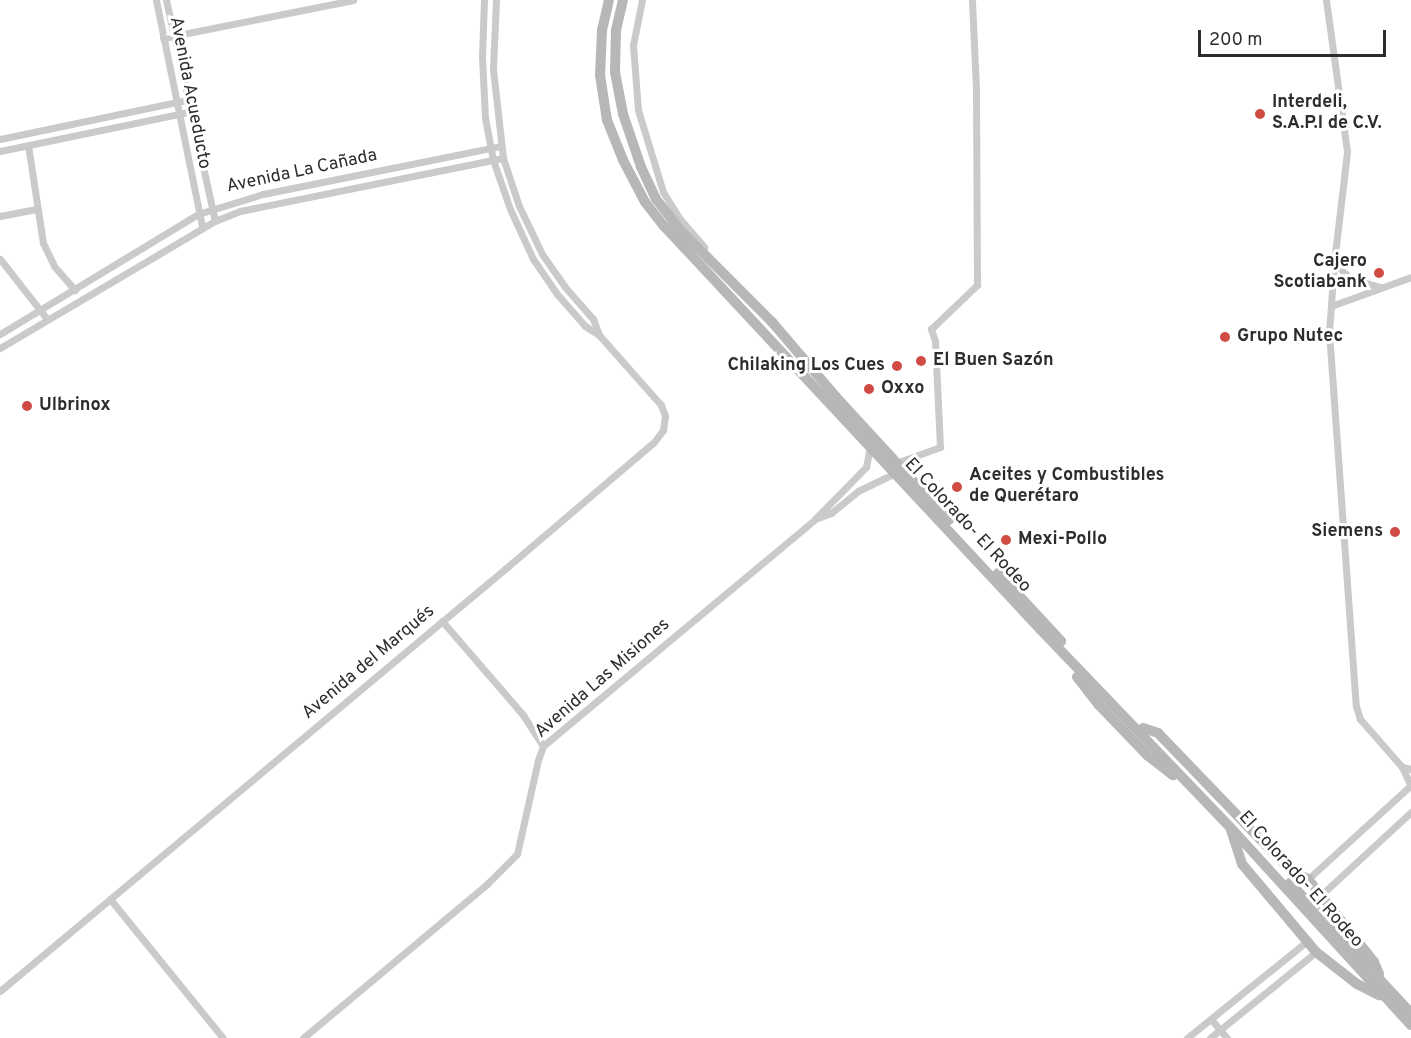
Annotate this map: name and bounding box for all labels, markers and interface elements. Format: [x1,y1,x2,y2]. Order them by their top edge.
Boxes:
street label: Avenida Acueducto [164,15,214,171]
scale bar [1201,18,1388,56]
text: 200 m [1209,29,1262,52]
place label: Interdeli, S.A.P.I de C.V. [1272,93,1382,136]
marker: Interdeli, S.A.P.I de C.V. [1253,107,1267,121]
street label: Avenida La Cañada [225,145,379,199]
place label: Cajero Scotiabank [1273,252,1367,294]
marker: Cajero Scotiabank [1372,266,1386,280]
place label: Grupo Nutec [1237,326,1343,348]
marker: Grupo Nutec [1218,330,1232,344]
place label: El Buen Sazón [933,350,1054,372]
marker: El Buen Sazón [914,354,928,368]
place label: Chilaking Los Cues [727,355,885,377]
marker: Chilaking Los Cues [890,359,904,373]
place label: Oxxo [881,378,924,400]
marker: Oxxo [862,382,876,396]
place label: Ulbrinox [39,395,111,417]
marker: Ulbrinox [20,399,34,413]
street label: El Colorado- El Rodeo [899,454,1035,598]
place label: Aceites y Combustibles de Querétaro [969,466,1164,508]
marker: Aceites y Combustibles de Querétaro [950,480,964,494]
place label: Siemens [1311,521,1383,543]
marker: Siemens [1388,525,1402,539]
place label: Mexi-Pollo [1018,529,1107,551]
marker: Mexi-Pollo [999,533,1013,547]
street label: Avenida del Marqués [298,601,440,725]
street label: Avenida Las Misiones [531,615,675,743]
street label: El Colorado- El Rodeo [1233,807,1367,953]

